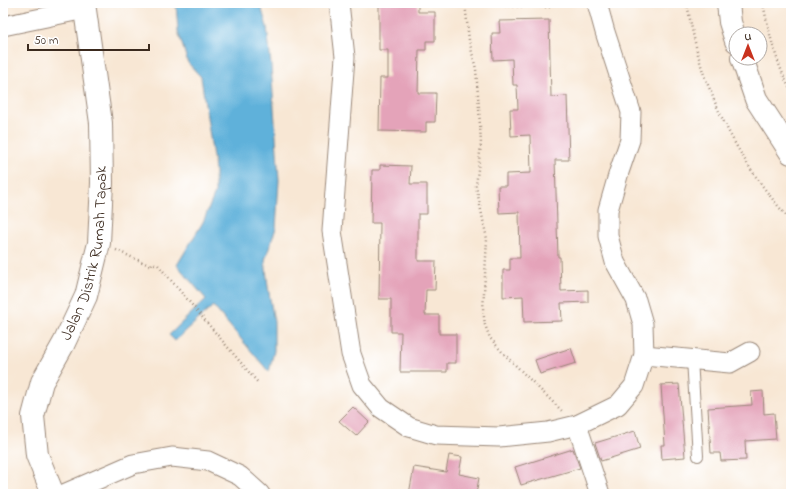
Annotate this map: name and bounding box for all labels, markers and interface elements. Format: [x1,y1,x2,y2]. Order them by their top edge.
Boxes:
scale bar [28,26,149,52]
north arrow [728,26,768,66]
text: U [745,29,752,45]
text: 50 m [34,32,58,50]
street label: Jalan Distrik Rumah Tapak [55,165,114,345]

